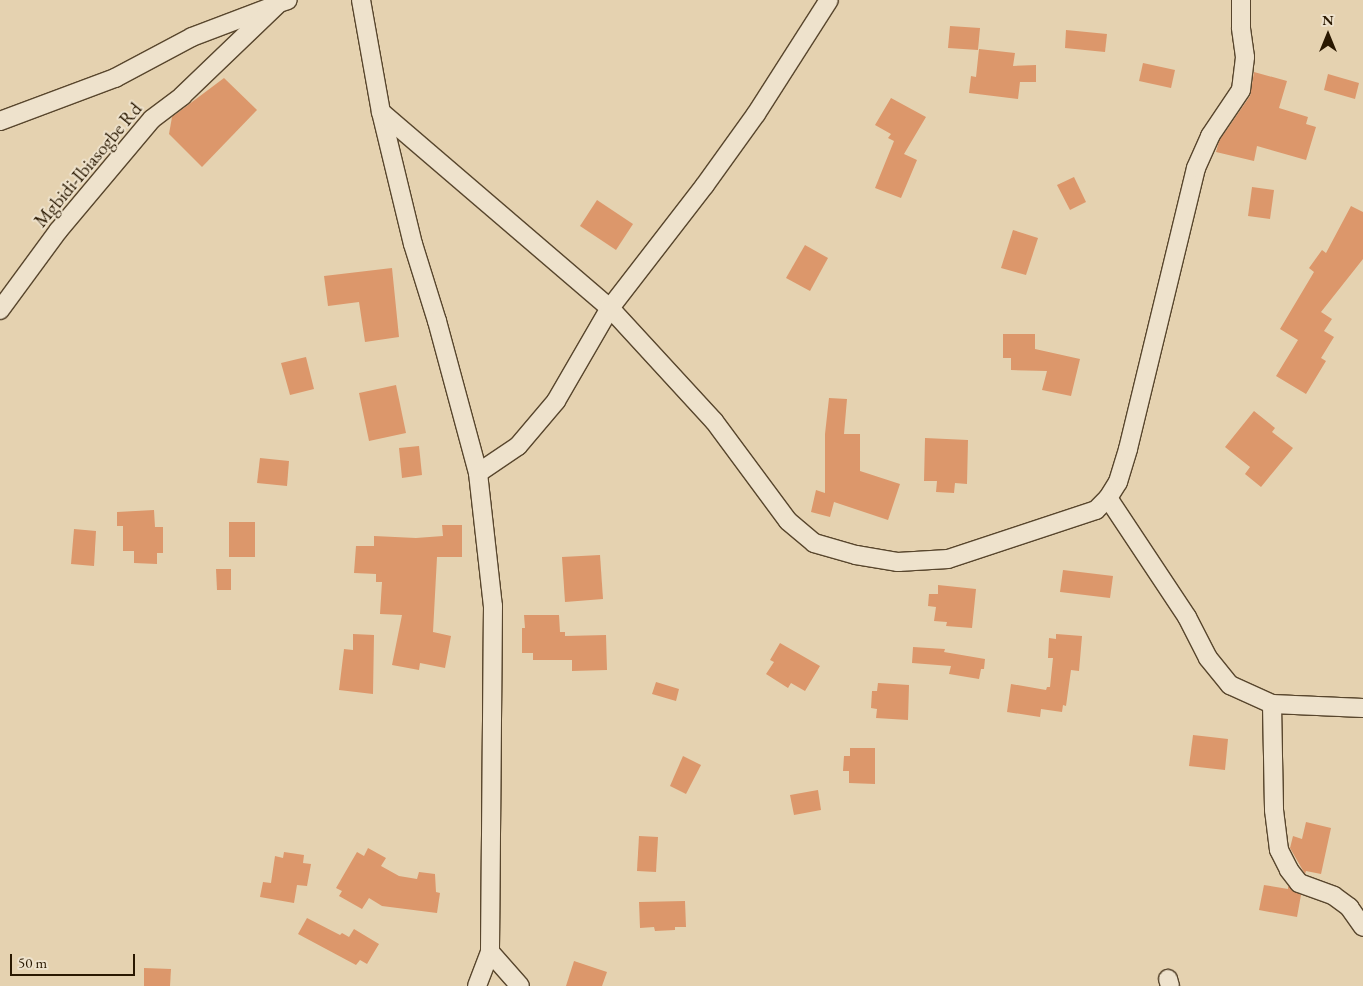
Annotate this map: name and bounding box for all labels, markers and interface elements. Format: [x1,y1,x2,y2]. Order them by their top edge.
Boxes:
north arrow [1303,10,1353,60]
text: N [1322,11,1334,29]
street label: Mgbidi-Ibiasogbe Rd [29,98,147,232]
scale bar [12,944,138,976]
text: 50 m [18,953,47,972]

